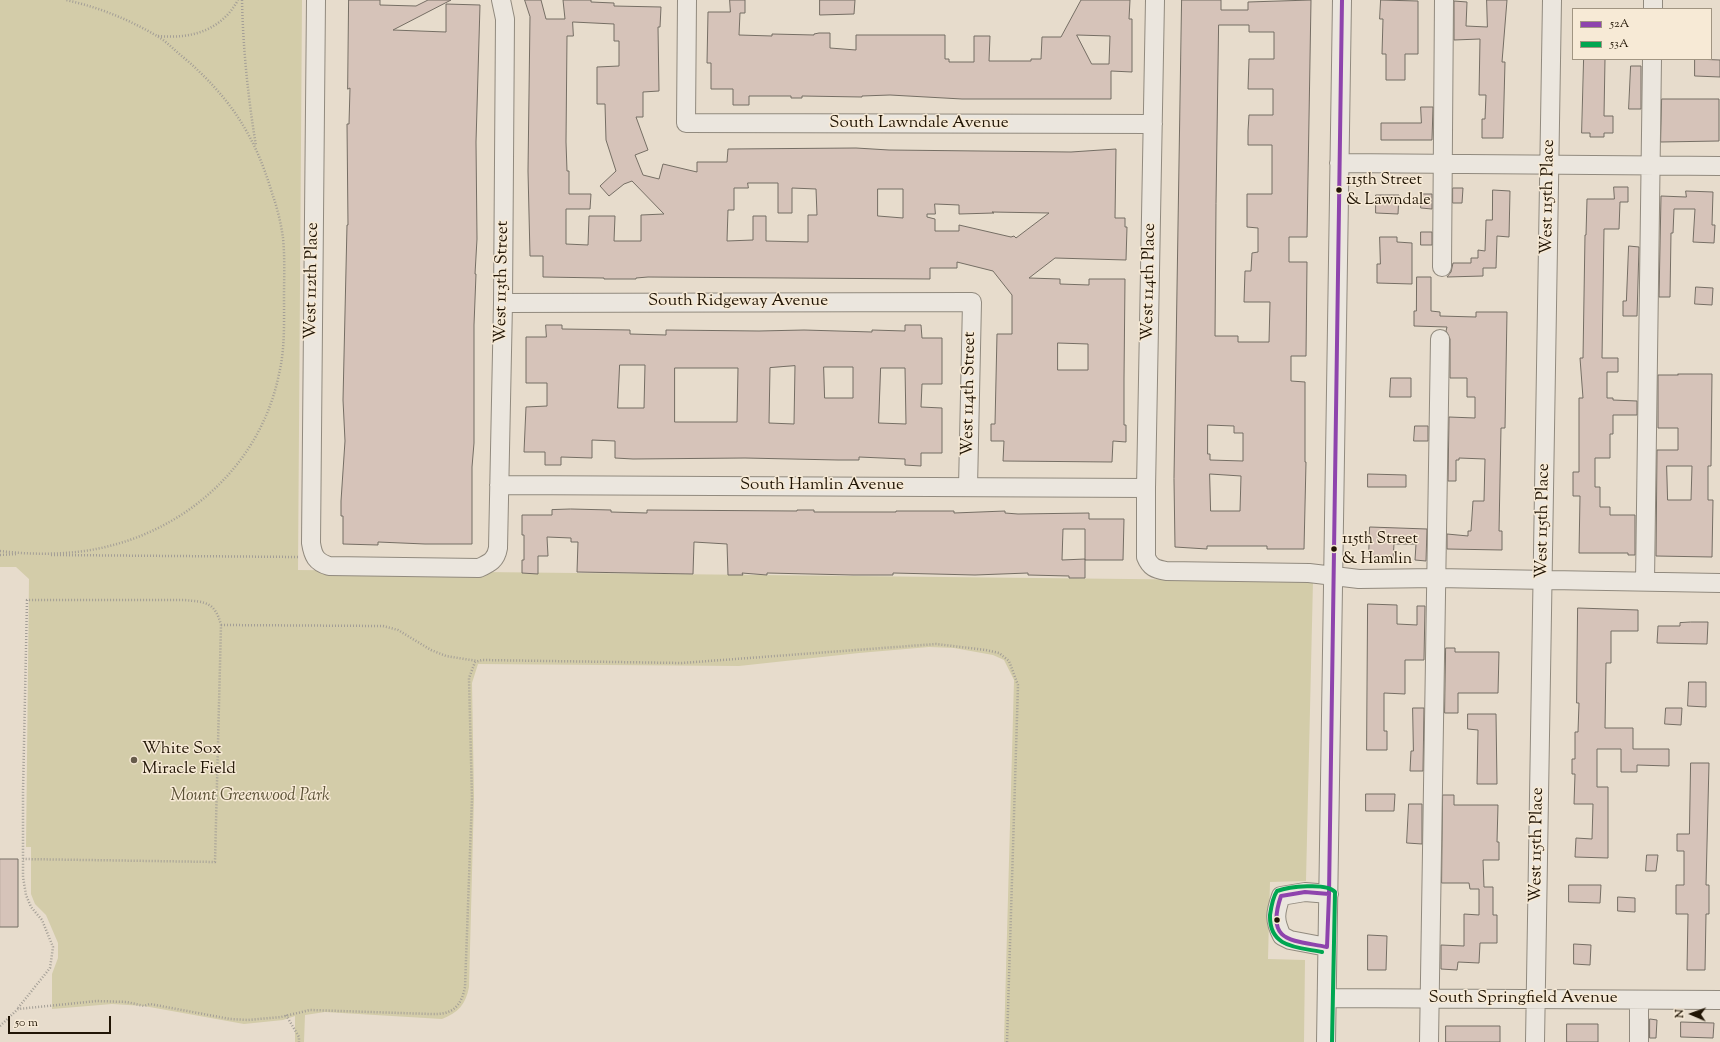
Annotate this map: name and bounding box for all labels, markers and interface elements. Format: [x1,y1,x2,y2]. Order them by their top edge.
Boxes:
legend [1572,8,1712,60]
text: 52A [1610,15,1629,33]
text: 53A [1610,35,1629,53]
street label: South Lawndale Avenue [829,114,1009,134]
street label: West 115th Place [1538,139,1560,255]
place label: 115th Street & Lawndale [1346,171,1431,209]
marker: 115th Street & Lawndale [1334,185,1344,195]
street label: West 113th Street [492,220,514,344]
street label: West 112th Place [302,222,324,340]
street label: West 114th Place [1139,223,1161,341]
street label: South Ridgeway Avenue [648,292,828,312]
street label: West 114th Street [959,332,981,456]
street label: West 115th Place [1533,463,1555,579]
street label: South Hamlin Avenue [740,476,904,496]
place label: 115th Street & Hamlin [1342,530,1418,568]
marker: 115th Street & Hamlin [1329,544,1339,554]
place label: White Sox Miracle Field [142,740,236,780]
marker: White Sox Miracle Field [129,755,139,765]
park label: Mount Greenwood Park [170,787,330,807]
street label: West 115th Place [1527,787,1549,903]
unlabelled marker [1272,915,1282,925]
street label: South Springfield Avenue [1428,989,1618,1009]
north arrow [1672,994,1712,1034]
scale bar [10,1008,113,1034]
text: N [1672,1009,1688,1018]
text: 50 m [15,1014,38,1032]

